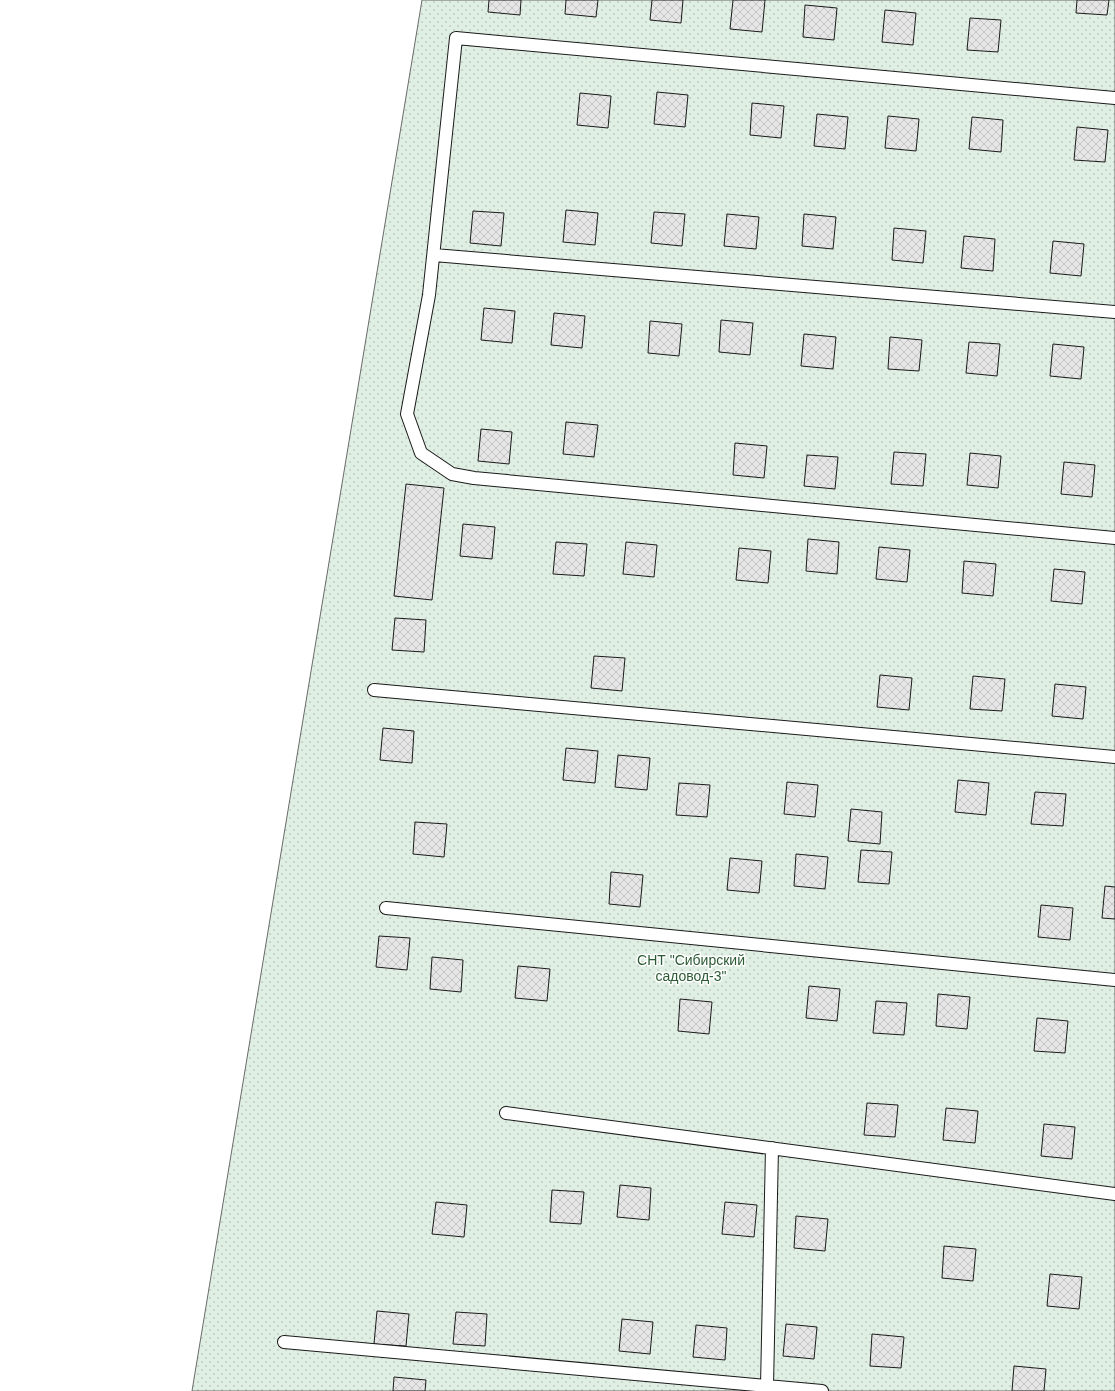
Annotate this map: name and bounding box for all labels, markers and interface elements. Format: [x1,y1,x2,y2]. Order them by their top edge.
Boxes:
park label: СНТ "Сибирский садовод-3" [637,952,745,984]

